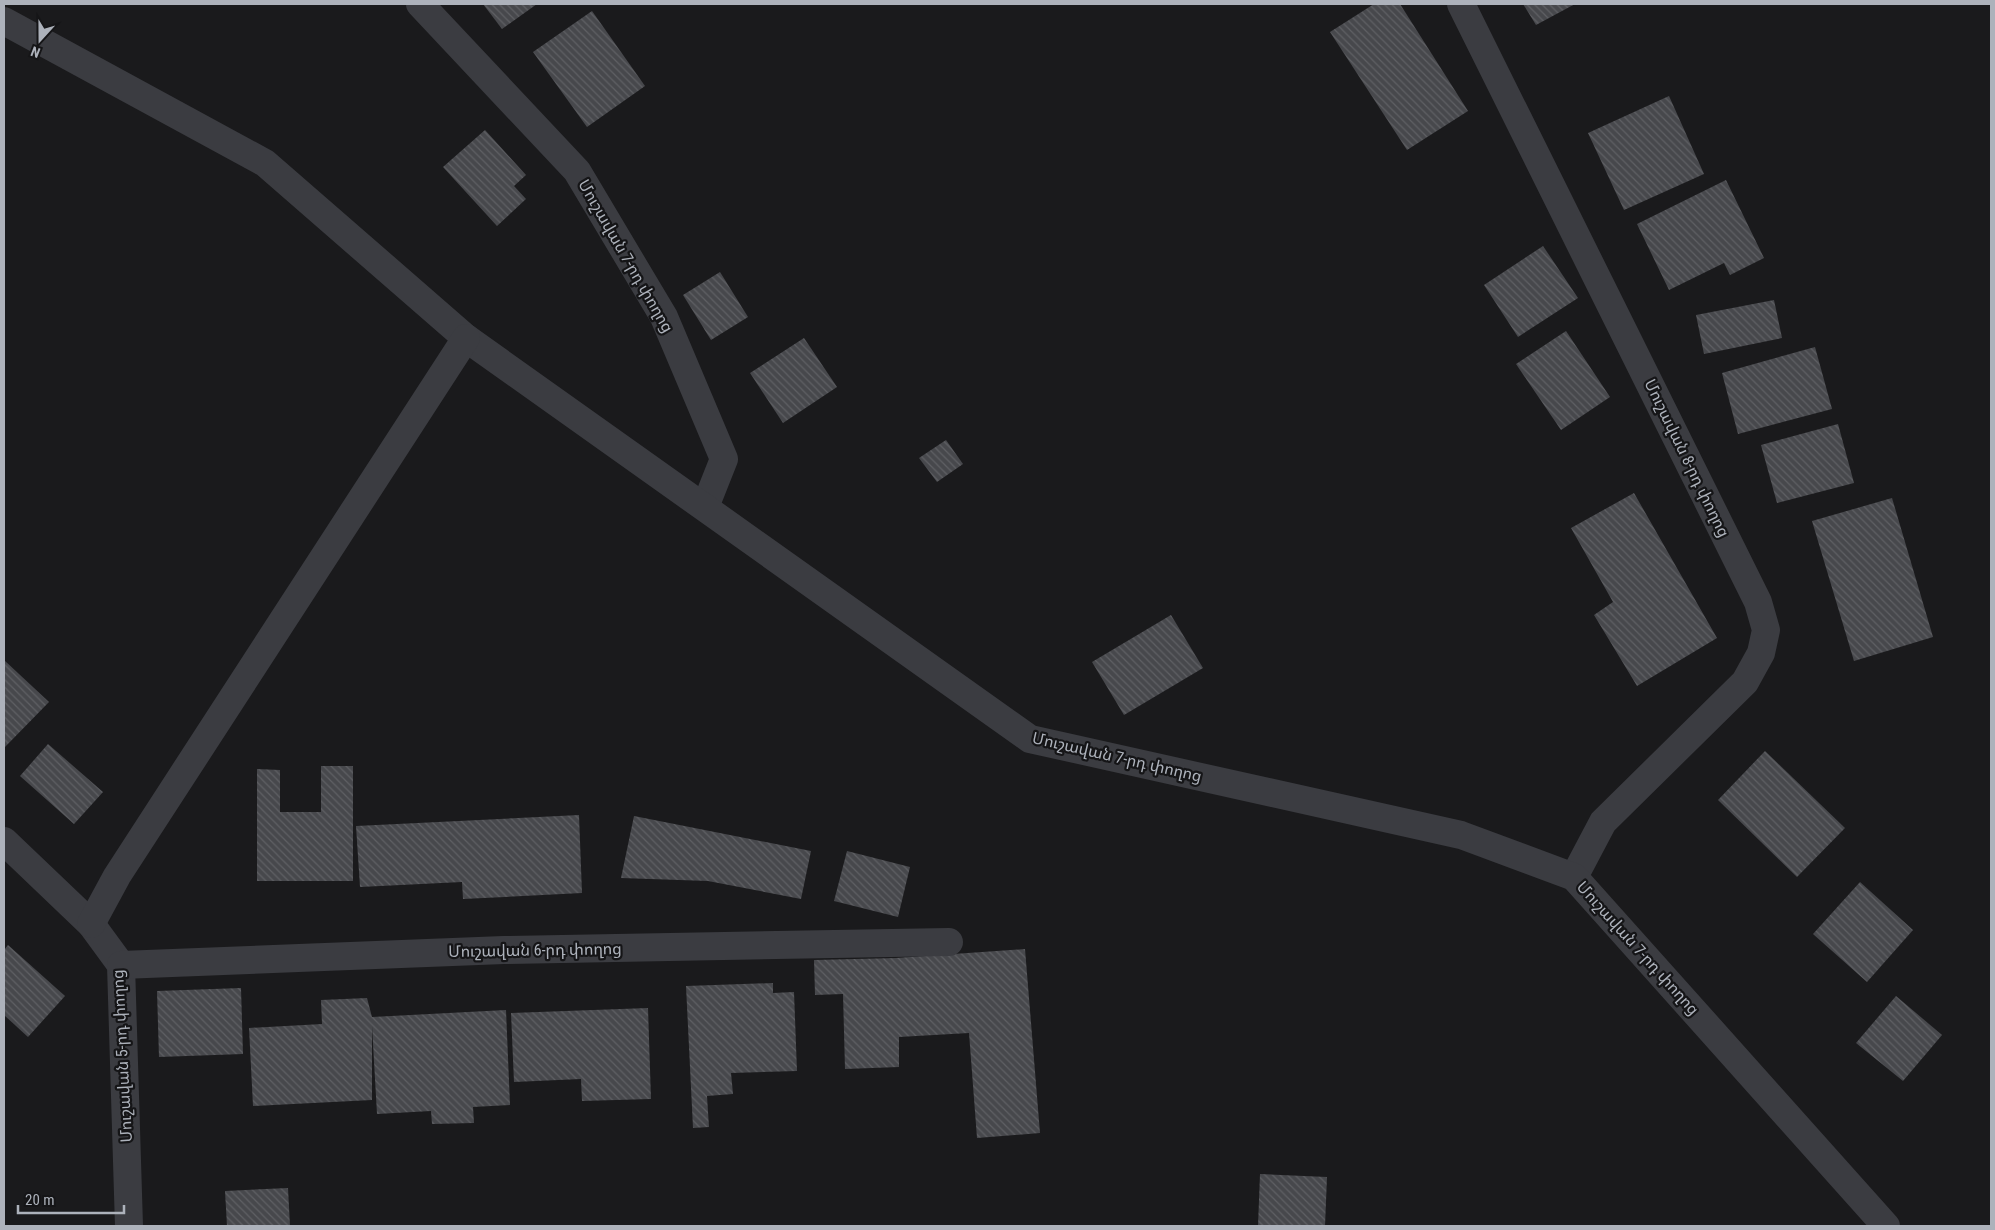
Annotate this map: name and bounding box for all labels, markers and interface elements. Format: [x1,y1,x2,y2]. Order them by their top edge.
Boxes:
north arrow [15,15,65,65]
text: N [28,43,42,61]
street label: Մուշավան 7-րդ փողոց [574,176,678,336]
street label: Մուշավան 8-րդ փողոց [1640,376,1734,540]
street label: Մուշավան 7-րդ փողոց [1030,728,1204,786]
street label: Մուշավան 7-րդ փողոց [1573,877,1703,1019]
street label: Մուշավան 6-րդ փողոց [448,939,622,961]
street label: Մուշավան 5-րդ փողոց [108,969,136,1143]
scale bar [18,1182,124,1214]
text: 20 m [25,1191,55,1209]

